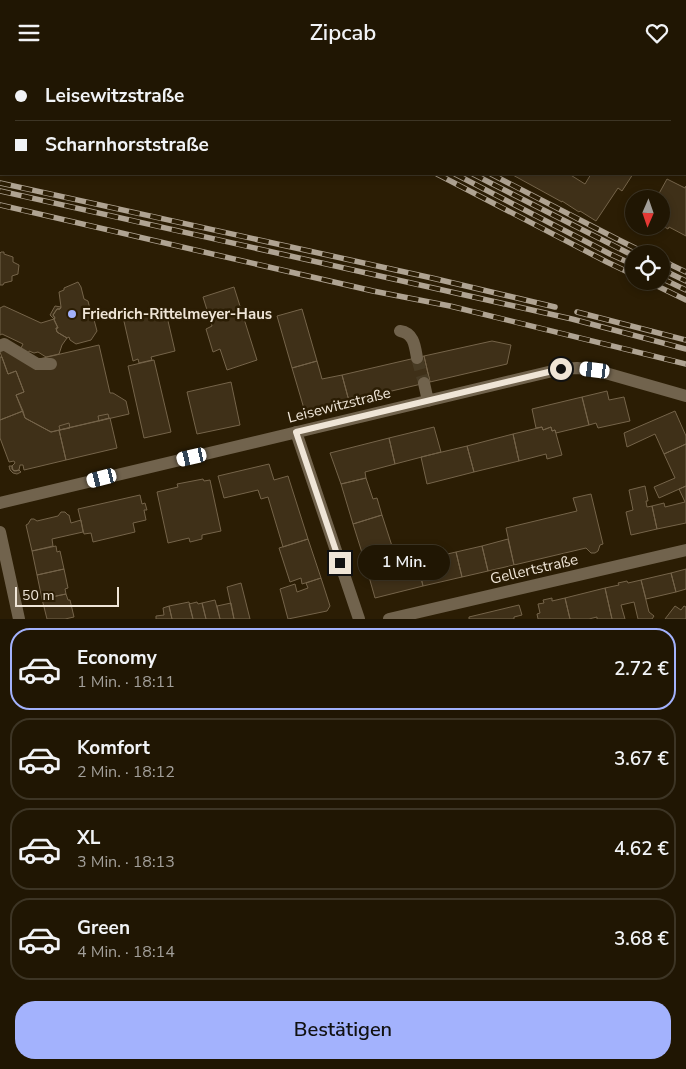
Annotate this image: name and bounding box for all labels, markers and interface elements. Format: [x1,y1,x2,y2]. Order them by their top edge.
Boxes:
text: Zipcab [310,18,376,48]
icon: menu [15,19,43,47]
icon: heart [643,19,671,47]
text: Leisewitzstraße [45,83,184,109]
text: Scharnhorststraße [45,132,209,158]
north arrow [625,190,670,235]
map controls [625,190,670,290]
button: locate [625,245,670,290]
place label: Friedrich-Rittelmeyer-Haus [82,304,272,324]
marker: Friedrich-Rittelmeyer-Haus [66,308,78,320]
route start [550,358,572,380]
car [579,361,610,379]
street label: Leisewitzstraße [285,383,393,427]
car [175,446,208,468]
car [85,467,118,489]
callout: 1 Min. [358,545,450,581]
street label: Gellertstraße [488,549,580,589]
text: 1 Min. [382,551,426,573]
route end [329,552,351,574]
scale bar [15,584,119,607]
text: 50 m [22,586,54,605]
text: Economy [77,645,157,671]
icon: car [17,647,62,692]
text: 2.72 € [614,656,669,682]
text: 1 Min. · 18:11 [77,671,175,693]
text: Komfort [77,735,150,761]
icon: car [17,737,62,782]
text: 3.67 € [614,746,669,772]
text: 2 Min. · 18:12 [77,761,175,783]
text: XL [77,825,100,851]
icon: car [17,827,62,872]
text: 4.62 € [614,836,669,862]
text: 3 Min. · 18:13 [77,851,175,873]
text: Green [77,915,130,941]
icon: car [17,917,62,962]
text: 3.68 € [614,926,669,952]
text: 4 Min. · 18:14 [77,941,175,963]
button: Bestätigen [15,1001,671,1059]

